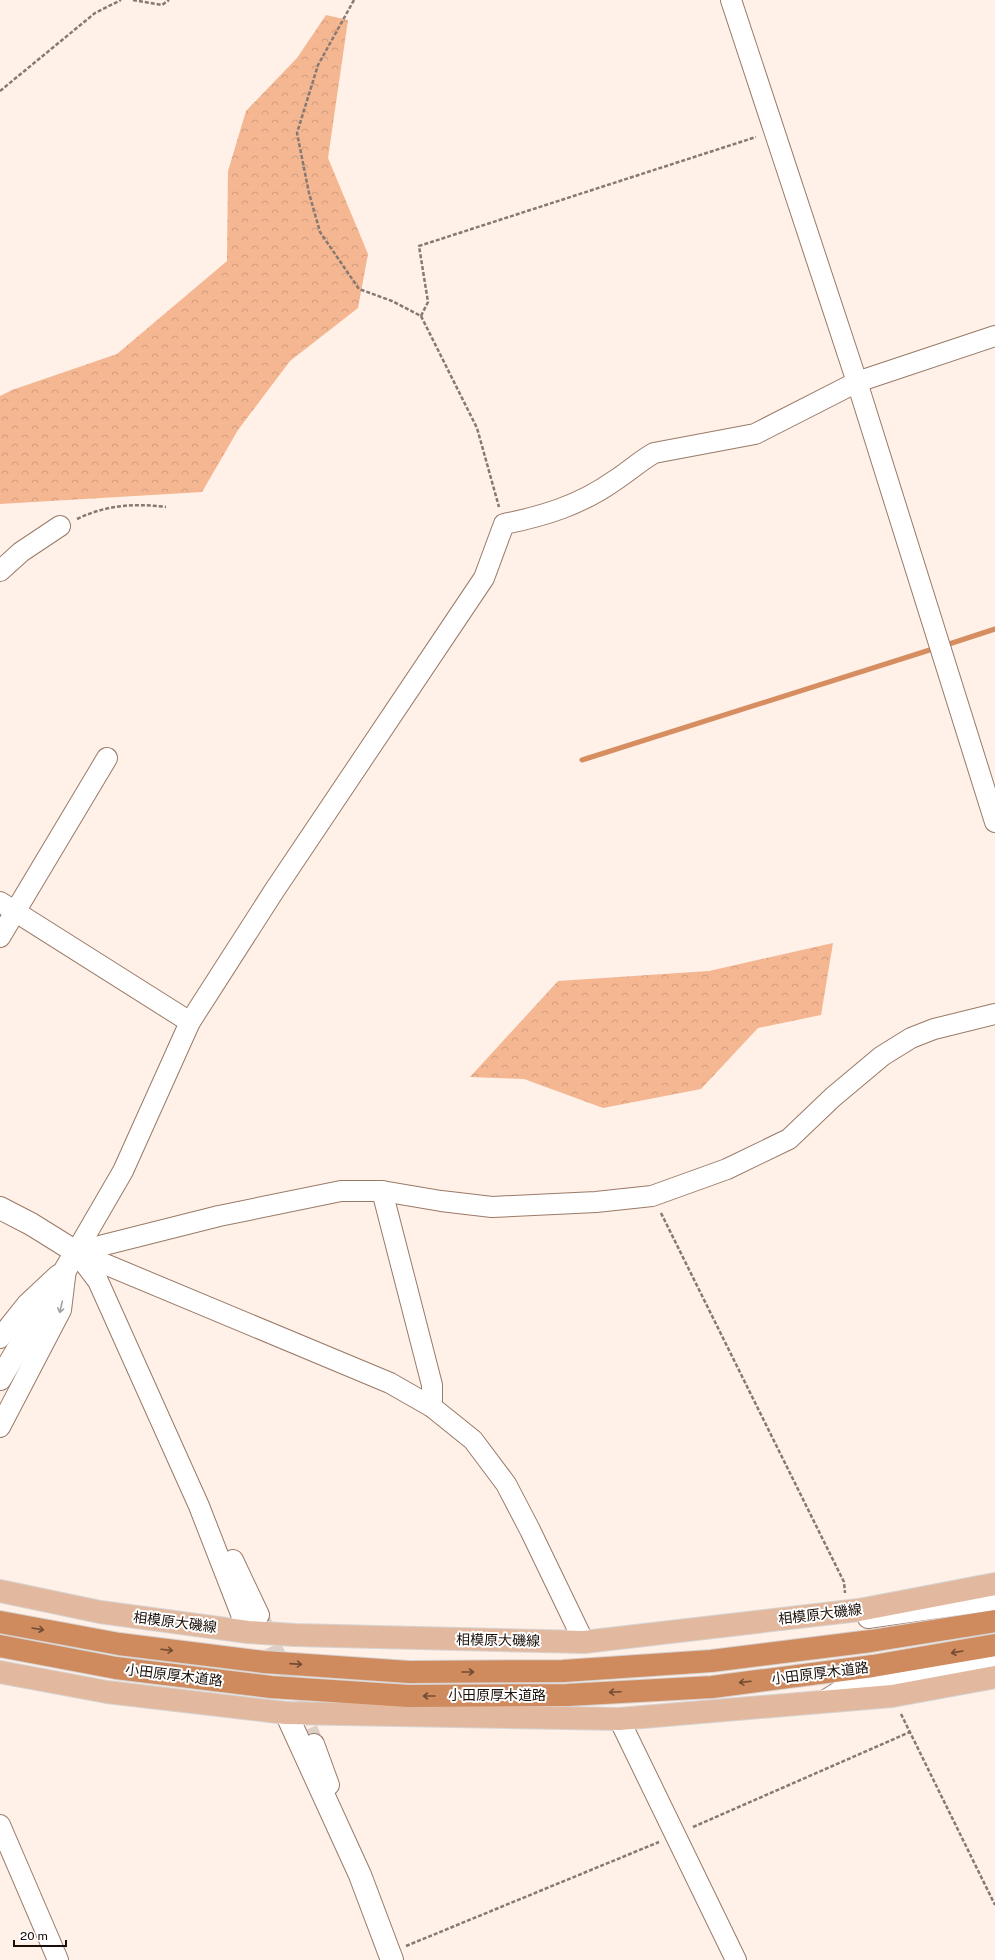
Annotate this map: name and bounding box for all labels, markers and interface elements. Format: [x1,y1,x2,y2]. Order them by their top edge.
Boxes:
one-way arrow [56,1301,64,1314]
street label: 相模原大磯線 [777,1601,863,1627]
street label: 相模原大磯線 [132,1609,218,1635]
one-way arrow [31,1626,44,1634]
street label: 相模原大磯線 [456,1631,540,1649]
one-way arrow [160,1646,173,1654]
one-way arrow [950,1648,963,1656]
street label: 小田原厚木道路 [770,1659,870,1687]
street label: 小田原厚木道路 [124,1661,224,1689]
one-way arrow [289,1661,302,1668]
one-way arrow [461,1668,474,1676]
one-way arrow [739,1679,752,1686]
street label: 小田原厚木道路 [448,1687,546,1703]
one-way arrow [609,1689,622,1696]
one-way arrow [423,1692,436,1700]
scale bar [14,1922,66,1948]
text: 20 m [20,1929,48,1943]

